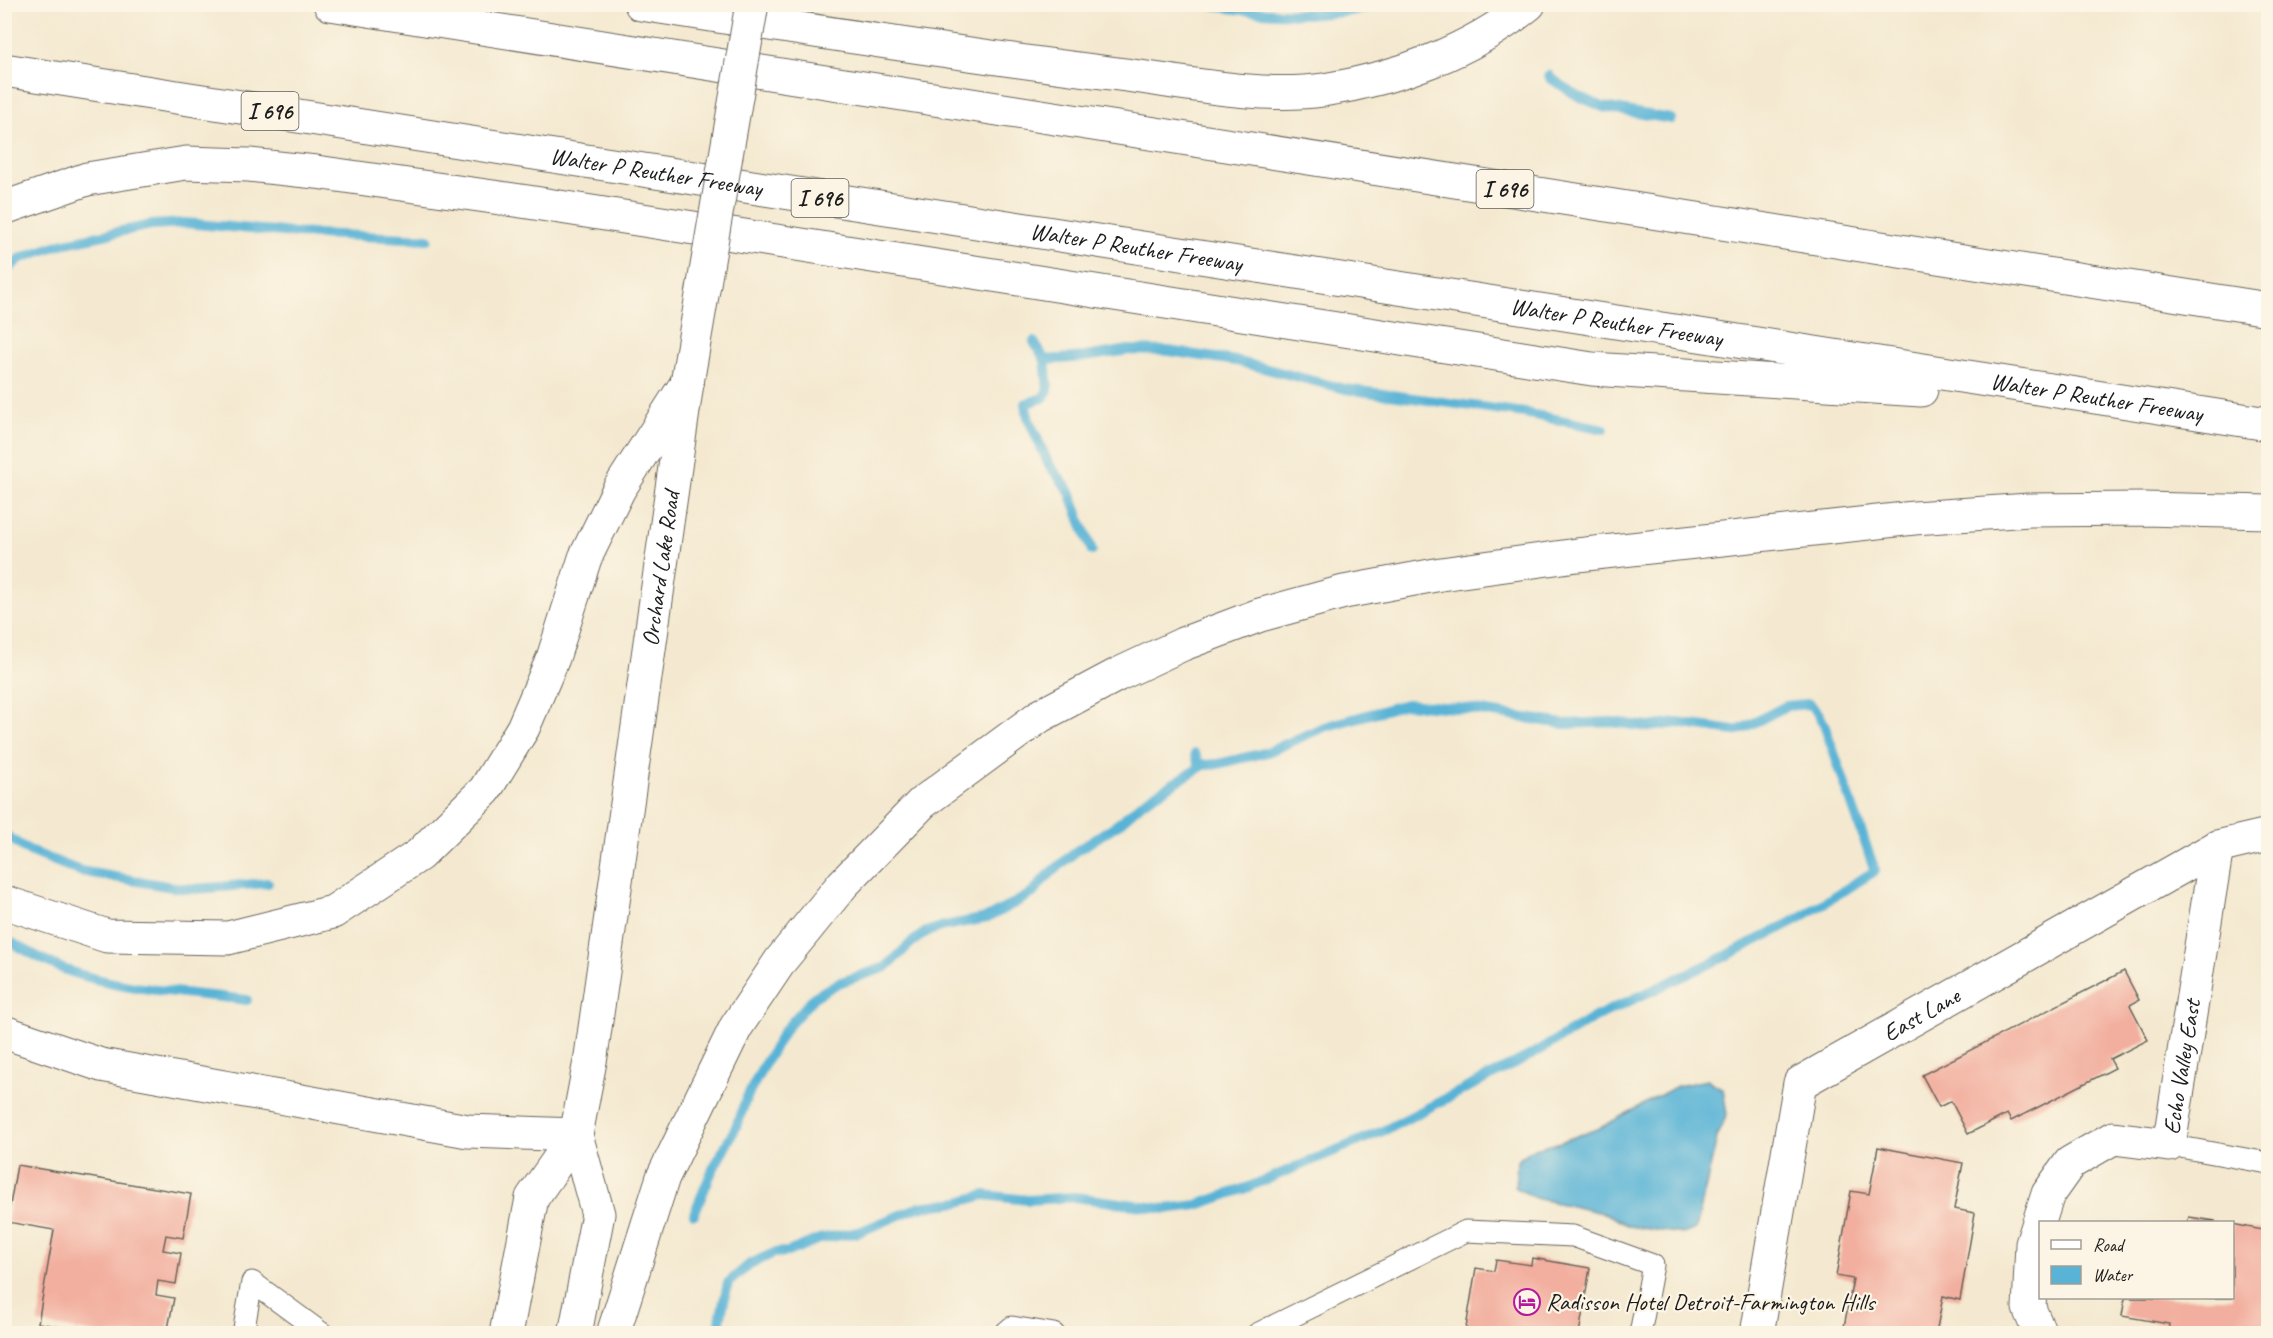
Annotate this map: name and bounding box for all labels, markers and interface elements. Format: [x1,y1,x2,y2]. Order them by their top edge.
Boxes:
road number: I 696 [242,92,298,130]
street label: Walter P Reuther Freeway [548,141,766,204]
road number: I 696 [1476,170,1534,208]
road number: I 696 [792,179,848,217]
street label: Walter P Reuther Freeway [1028,216,1246,279]
street label: Walter P Reuther Freeway [1508,291,1726,354]
street label: Walter P Reuther Freeway [1989,366,2206,429]
street label: Orchard Lake Road [635,486,687,648]
street label: East Lane [1877,980,1967,1048]
street label: Echo Valley East [2156,995,2208,1136]
legend [2039,1221,2234,1299]
text: Road [2093,1234,2126,1256]
text: Water [2093,1264,2134,1286]
hotel icon: Radisson Hotel Detroit-Farmington Hills [1512,1287,1542,1317]
place label: Radisson Hotel Detroit-Farmington Hills [1546,1287,1876,1317]

